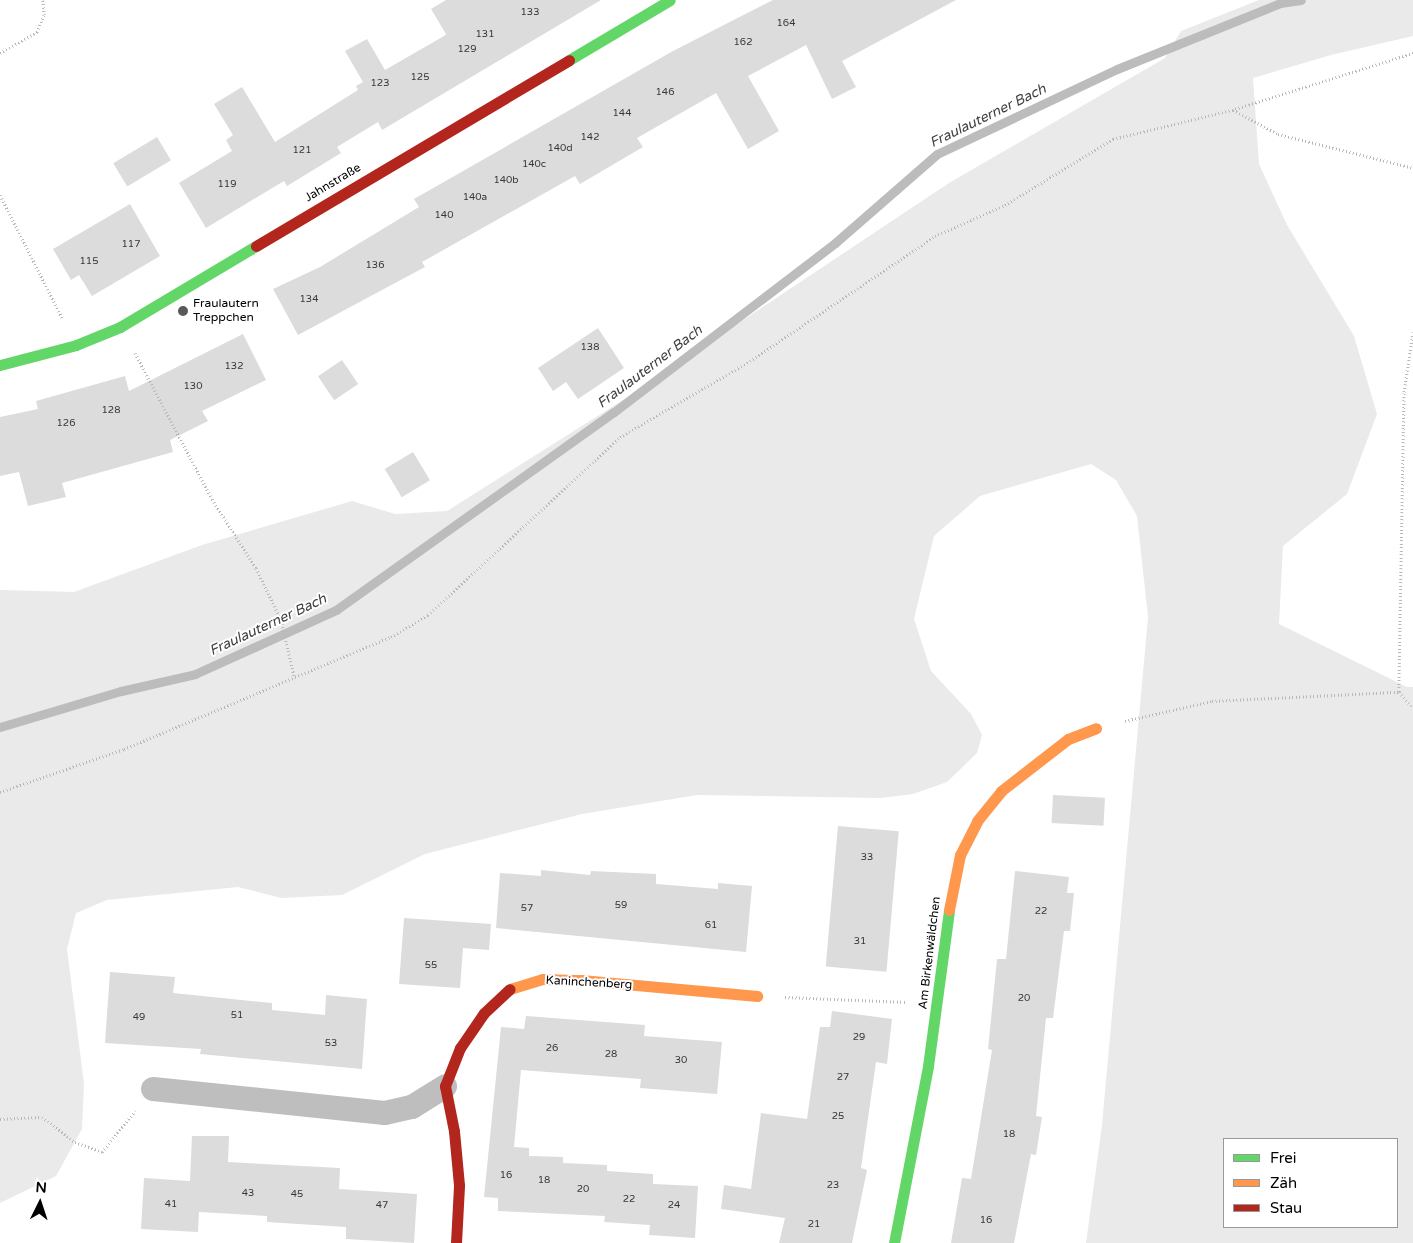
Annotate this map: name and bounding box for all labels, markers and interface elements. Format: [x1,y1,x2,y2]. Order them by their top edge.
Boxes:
house number: 133 [521,7,539,19]
house number: 164 [777,18,795,30]
house number: 131 [476,29,494,41]
house number: 162 [734,37,752,49]
house number: 129 [458,44,476,56]
house number: 125 [411,72,429,84]
house number: 123 [371,78,389,90]
water label: Fraulauterner Bach [927,81,1049,151]
house number: 146 [656,87,674,99]
house number: 144 [613,108,631,120]
house number: 142 [581,132,599,144]
house number: 140d [547,143,573,155]
house number: 121 [293,145,311,157]
house number: 140c [522,159,546,171]
street label: Jahnstraße [302,161,364,205]
house number: 140b [493,175,519,187]
house number: 119 [218,179,236,191]
house number: 140a [463,192,487,204]
house number: 140 [435,210,453,222]
house number: 117 [122,239,140,251]
house number: 115 [80,256,98,268]
house number: 136 [366,260,384,272]
house number: 134 [300,294,318,306]
place label: Fraulautern Treppchen [193,297,259,325]
marker: Fraulautern Treppchen [177,305,189,317]
water label: Fraulauterner Bach [594,322,706,412]
house number: 138 [581,342,599,354]
house number: 132 [225,361,243,373]
house number: 130 [184,381,202,393]
house number: 128 [102,405,120,417]
house number: 126 [57,418,75,430]
water label: Fraulauterner Bach [207,591,329,659]
house number: 33 [861,852,873,864]
street label: Am Birkenwäldchen [916,896,944,1010]
house number: 59 [615,900,627,912]
house number: 57 [521,903,533,915]
house number: 22 [1035,906,1047,918]
house number: 61 [705,920,717,932]
house number: 31 [854,936,866,948]
house number: 55 [425,960,437,972]
street label: Kaninchenberg [545,974,633,992]
house number: 20 [1018,993,1030,1005]
house number: 51 [231,1010,243,1022]
house number: 49 [133,1012,145,1024]
house number: 29 [853,1032,865,1044]
house number: 53 [325,1038,337,1050]
house number: 26 [546,1043,558,1055]
house number: 28 [605,1049,617,1061]
house number: 30 [675,1055,687,1067]
house number: 27 [837,1072,849,1084]
house number: 25 [832,1111,844,1123]
house number: 18 [1003,1129,1015,1141]
legend [1223,1138,1398,1228]
text: Frei [1270,1149,1296,1167]
house number: 16 [500,1170,512,1182]
text: Zäh [1270,1174,1297,1192]
house number: 18 [538,1175,550,1187]
north arrow [15,1178,65,1228]
text: N [35,1179,47,1196]
house number: 23 [827,1180,839,1192]
house number: 20 [577,1184,589,1196]
house number: 43 [242,1188,254,1200]
house number: 45 [291,1189,303,1201]
house number: 22 [623,1194,635,1206]
house number: 41 [165,1199,177,1211]
text: Stau [1270,1199,1302,1217]
house number: 47 [376,1200,388,1212]
house number: 24 [668,1200,680,1212]
house number: 16 [980,1215,992,1227]
house number: 21 [808,1219,820,1231]

